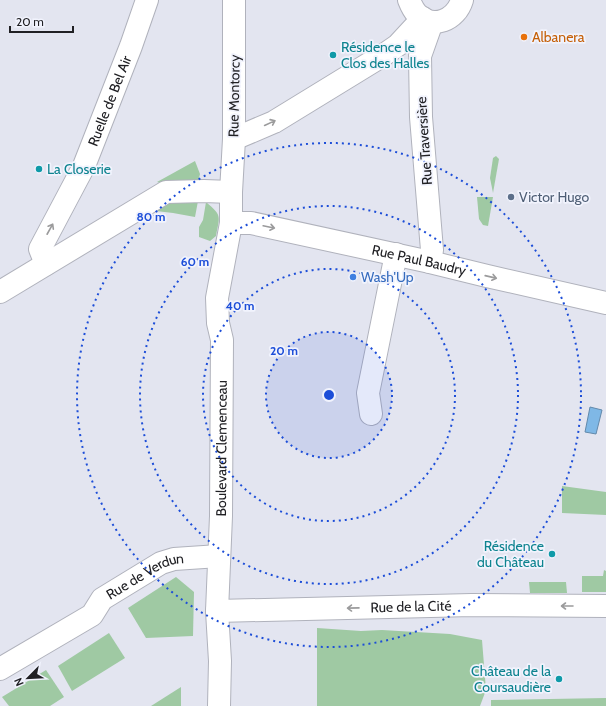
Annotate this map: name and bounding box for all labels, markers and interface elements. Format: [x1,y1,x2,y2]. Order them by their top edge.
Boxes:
scale bar [10,8,73,34]
text: 20 m [16,14,44,29]
place label: Albanera [532,28,585,46]
marker: Albanera [519,32,529,42]
place label: Résidence le Clos des Halles [341,38,430,72]
marker: Résidence le Clos des Halles [328,50,338,60]
street label: Ruelle de Bel Air [84,52,136,149]
street label: Rue Montorcy [224,55,244,137]
street label: Rue Traversière [412,96,436,186]
one-way arrow [264,119,276,127]
place label: La Closerie [47,160,111,178]
marker: La Closerie [34,164,44,174]
place label: Victor Hugo [519,188,589,206]
marker: Victor Hugo [506,192,516,202]
text: 80 m [137,209,165,224]
one-way arrow [47,223,54,235]
one-way arrow [262,223,275,231]
street label: Rue Paul Baudry [370,241,468,280]
text: 60 m [181,254,209,269]
place label: Wash'Up [361,268,414,286]
marker: Wash'Up [348,272,358,282]
one-way arrow [485,274,498,282]
text: 40 m [225,298,255,313]
text: 20 m [270,343,298,358]
street label: Boulevard Clemenceau [212,380,231,516]
centre of rings [322,388,336,402]
place label: Résidence du Château [477,537,544,571]
street label: Rue de Verdun [103,549,185,603]
marker: Résidence du Château [547,549,557,559]
street label: Rue de la Cité [370,596,452,616]
one-way arrow [561,602,574,610]
one-way arrow [347,604,360,612]
north arrow [8,658,48,698]
place label: Château de la Coursaudière [471,662,551,696]
marker: Château de la Coursaudière [554,674,564,684]
text: N [11,676,27,688]

